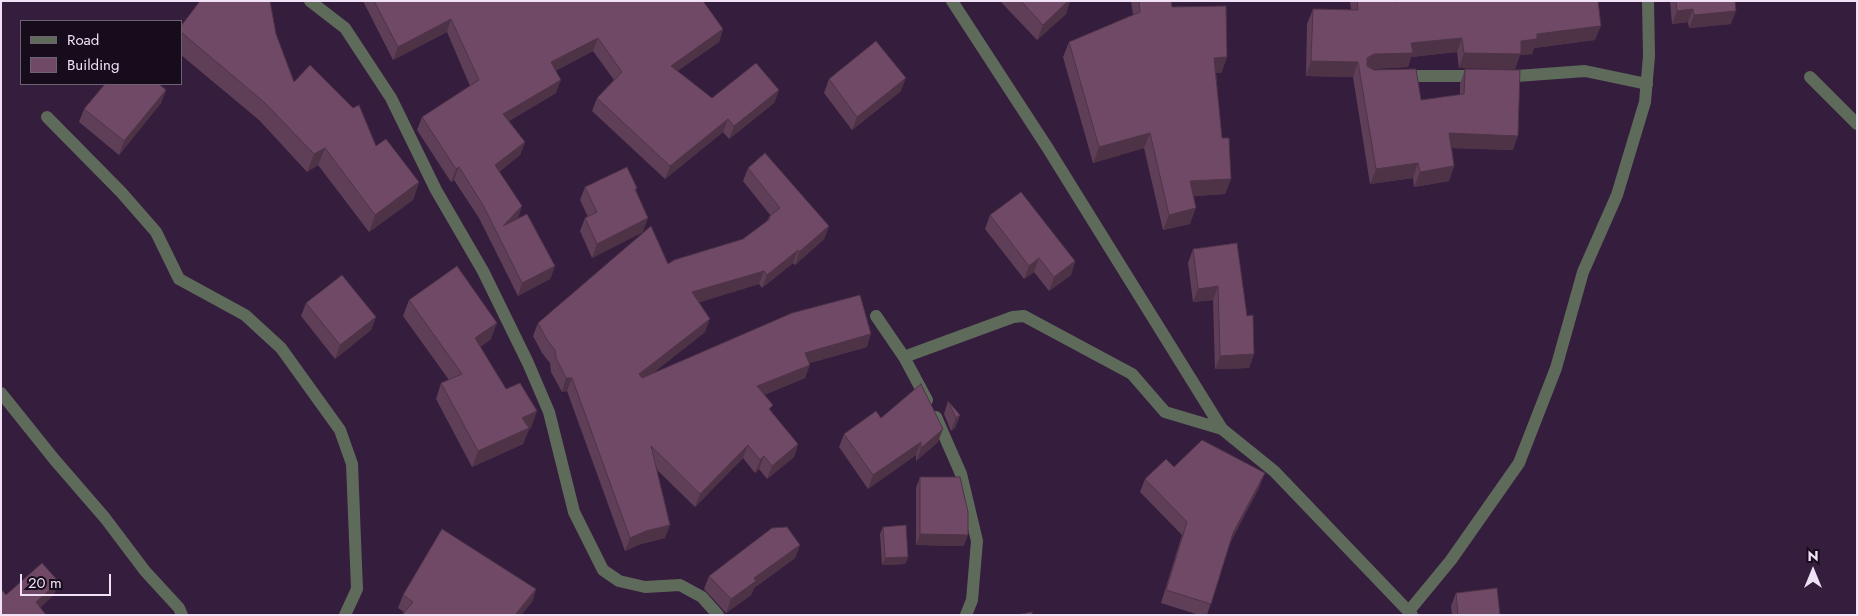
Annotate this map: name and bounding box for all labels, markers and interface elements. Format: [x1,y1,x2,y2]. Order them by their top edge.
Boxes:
legend [20,20,182,85]
text: Road [67,29,99,51]
text: Building [67,54,119,76]
north arrow [1788,546,1838,596]
text: N [1807,546,1819,566]
scale bar [22,564,114,596]
text: 20 m [28,572,62,594]

